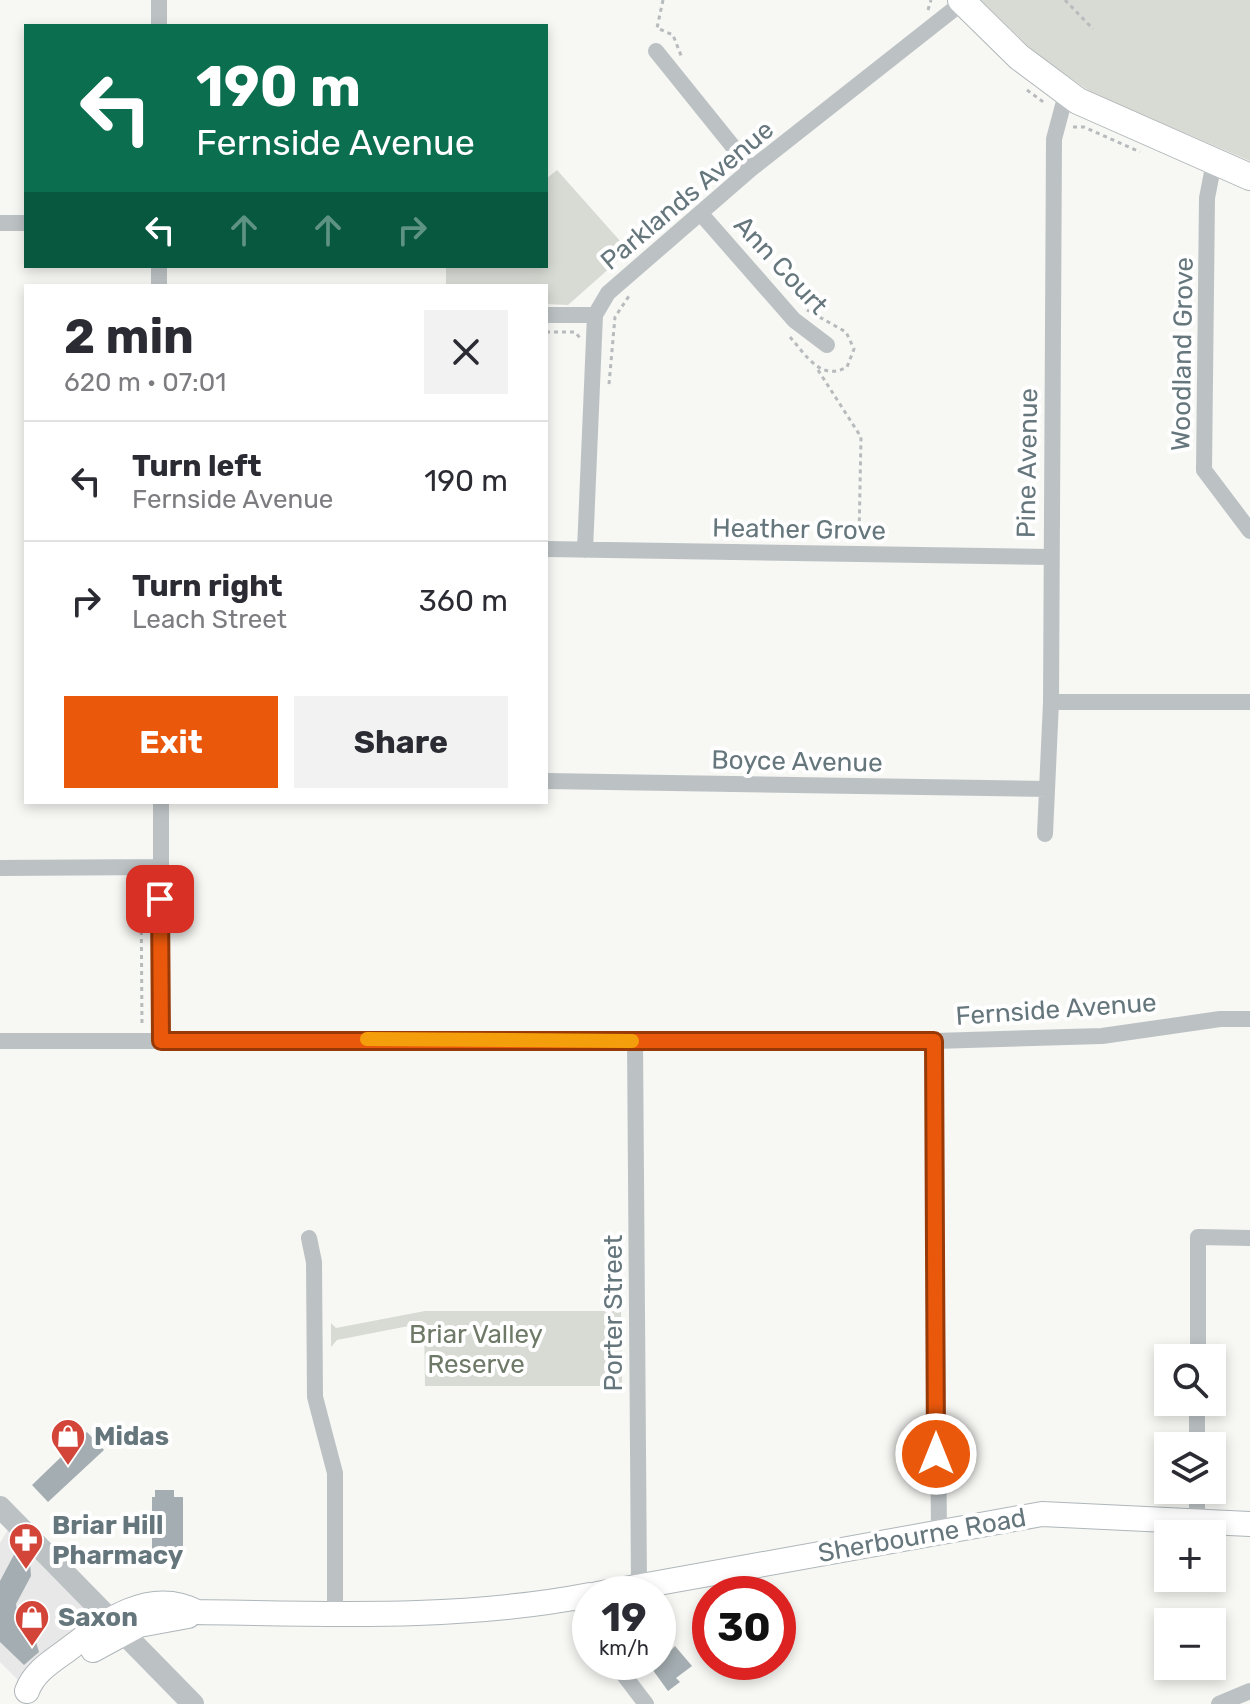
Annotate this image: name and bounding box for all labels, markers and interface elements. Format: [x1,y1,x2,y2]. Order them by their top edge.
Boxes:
text: 190 m [196,54,361,120]
icon: left [64,56,168,160]
street label: Parklands Avenue [595,114,780,277]
text: Fernside Avenue [196,121,475,164]
icon: left [138,208,182,252]
icon: ahead [222,208,266,252]
icon: ahead [306,208,350,252]
icon: right [390,208,434,252]
street label: Ann Court [727,210,834,321]
street label: Woodland Grove [1165,257,1200,451]
text: 2 min [64,308,194,365]
button: close [424,310,508,394]
text: 620 m · 07:01 [64,367,226,398]
street label: Pine Avenue [1011,388,1044,538]
text: Turn left [132,448,262,484]
icon: left [64,459,108,503]
text: 190 m [424,463,508,499]
text: Fernside Avenue [132,484,333,515]
street label: Heather Grove [712,512,886,547]
text: Turn right [132,568,283,604]
icon: right [64,579,108,623]
text: 360 m [419,583,508,619]
text: Leach Street [132,604,287,635]
button: Exit [64,696,278,788]
button: Share [294,696,508,788]
street label: Boyce Avenue [711,745,883,778]
pin [126,865,194,933]
icon: arrive [138,877,182,921]
street label: Fernside Avenue [954,987,1158,1032]
street label: Porter Street [598,1235,629,1391]
park label: Briar Valley Reserve [409,1319,543,1380]
map controls [1154,1344,1226,1680]
button: search [1154,1344,1226,1416]
position arrow [894,1412,978,1496]
shop icon: Midas [49,1417,87,1467]
place label: Midas [94,1421,169,1452]
button: layers [1154,1432,1226,1504]
street label: Sherbourne Road [816,1502,1029,1569]
place label: Briar Hill Pharmacy [52,1510,184,1571]
button: + [1154,1520,1226,1592]
pharmacy icon: Briar Hill Pharmacy [7,1521,45,1571]
speed limit sign: 30 [692,1576,796,1680]
text: 19 [601,1594,647,1641]
shop icon: Saxon [13,1598,51,1648]
place label: Saxon [58,1602,138,1633]
button: − [1154,1608,1226,1680]
text: km/h [599,1636,649,1660]

